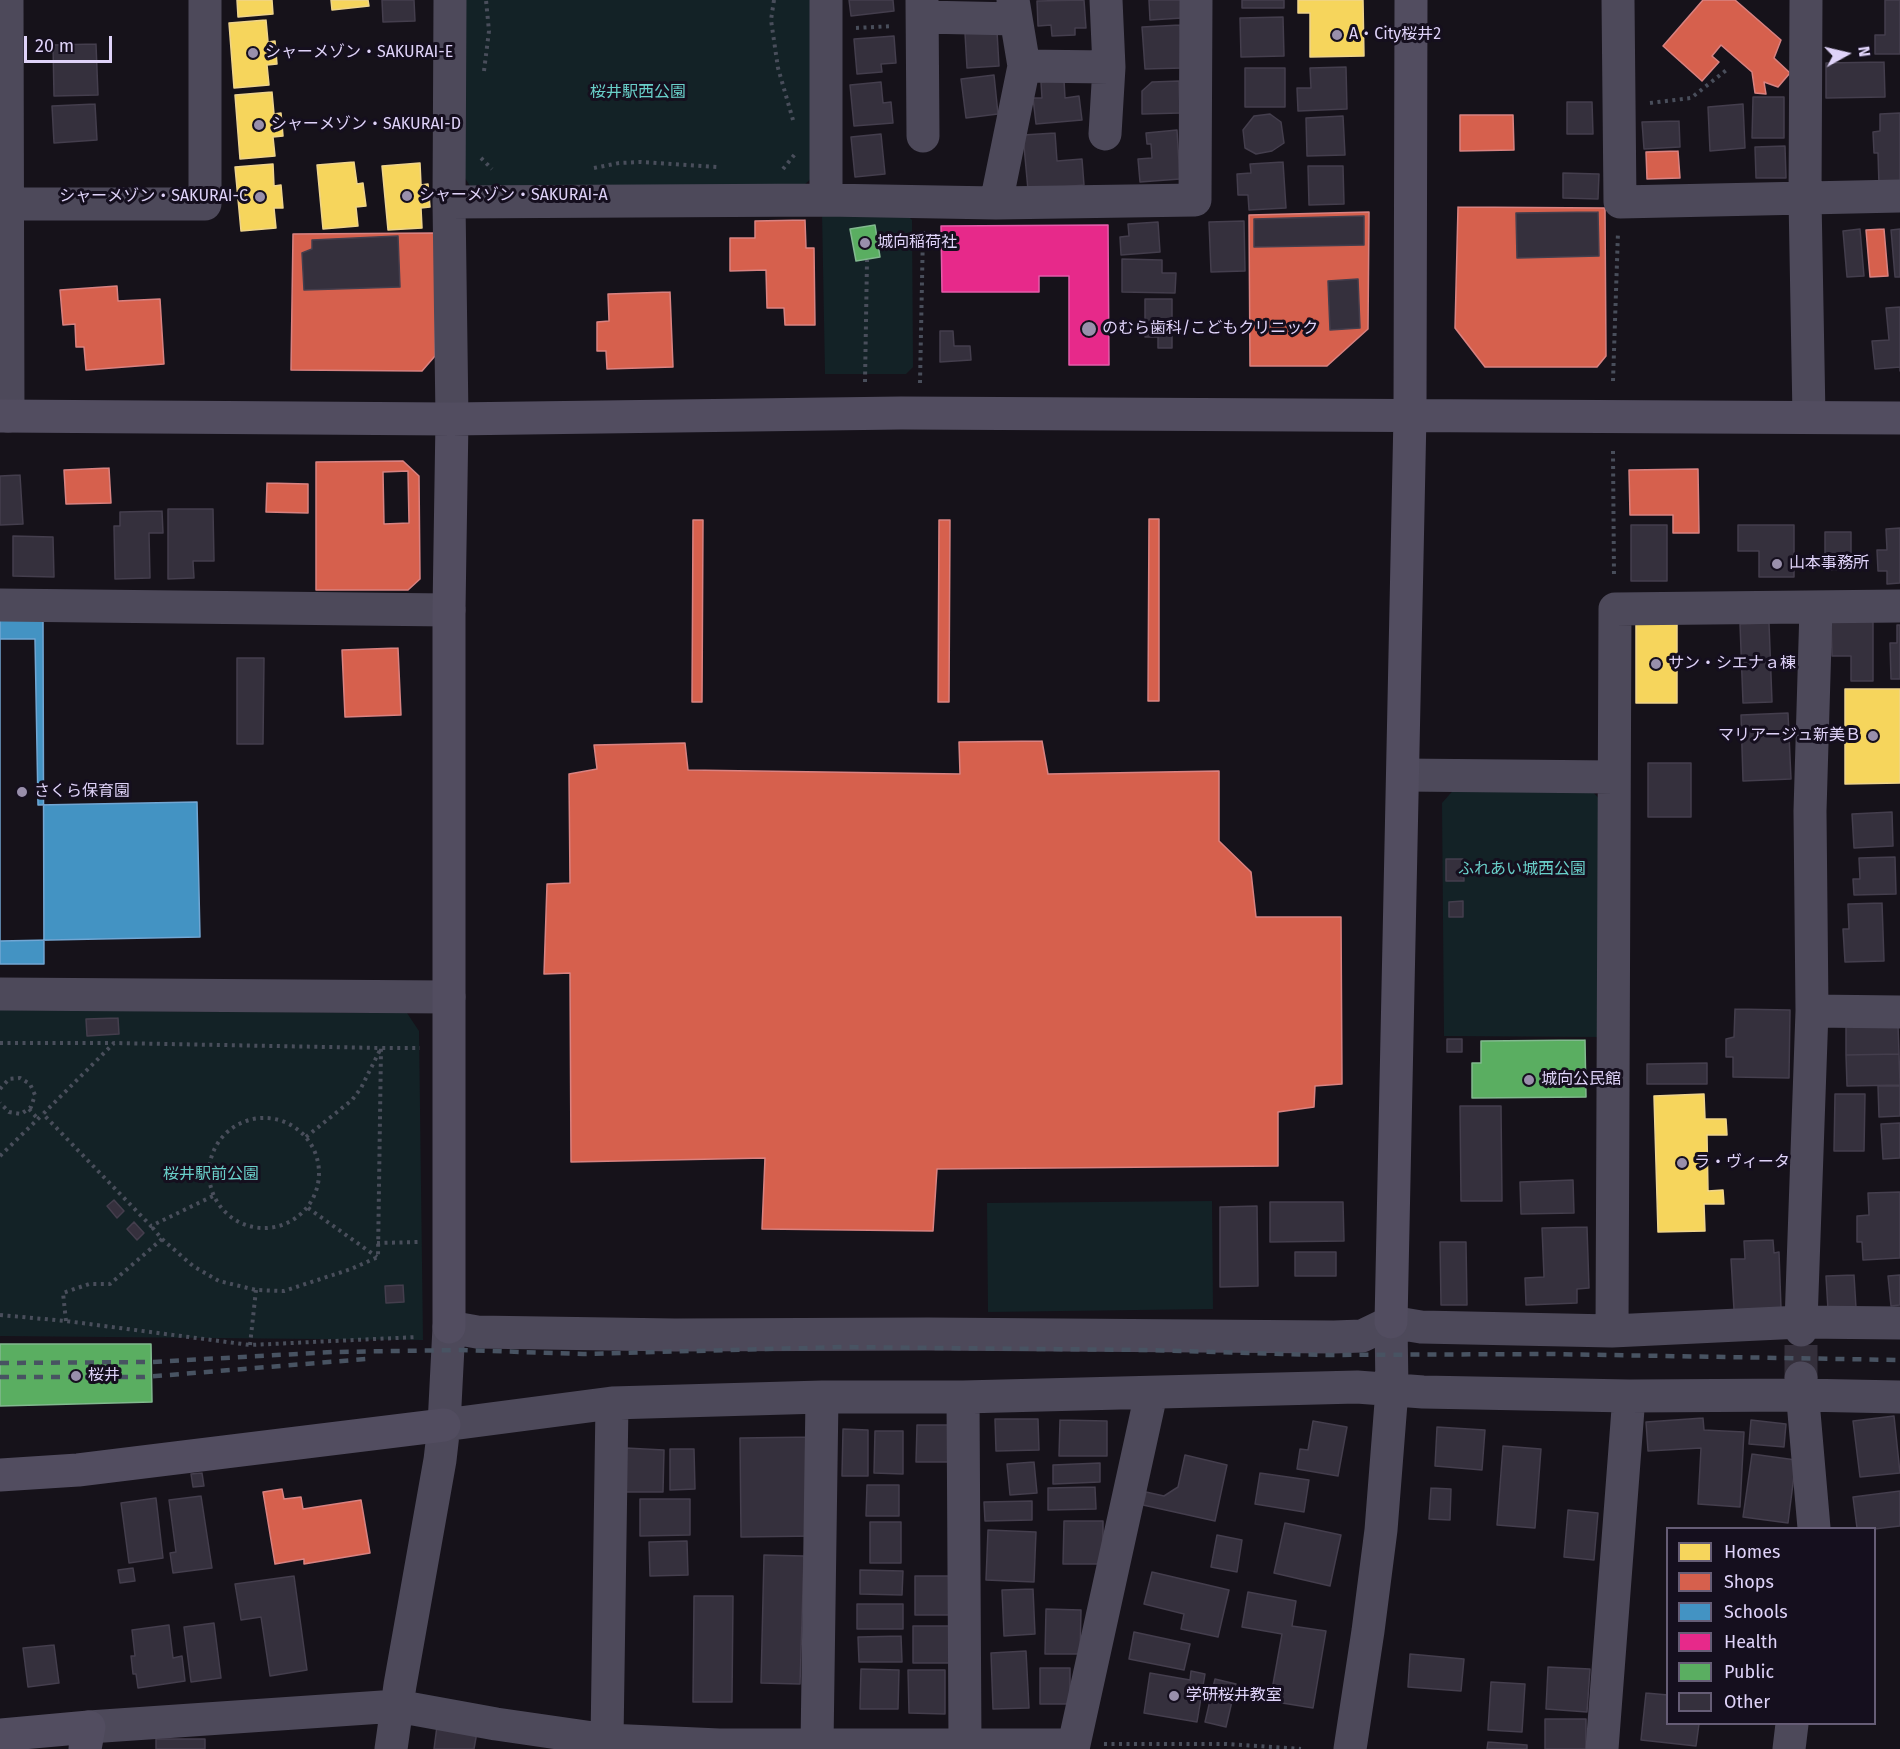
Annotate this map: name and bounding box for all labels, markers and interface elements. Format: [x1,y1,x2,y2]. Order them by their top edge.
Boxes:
scale bar [27,24,116,62]
north arrow [1816,24,1876,84]
place label: A・City桜井2 [1349,25,1441,45]
marker: A・City桜井2 [1330,28,1344,42]
text: 20 m [35,35,74,57]
place label: シャーメゾン・SAKURAI-E [265,43,453,63]
text: N [1854,45,1874,58]
marker: シャーメゾン・SAKURAI-E [246,46,260,60]
park label: 桜井駅西公園 [590,83,686,103]
place label: シャーメゾン・SAKURAI-D [271,115,461,135]
marker: シャーメゾン・SAKURAI-D [252,118,266,132]
place label: シャーメゾン・SAKURAI-A [419,186,608,206]
place label: シャーメゾン・SAKURAI-C [59,187,248,207]
marker: シャーメゾン・SAKURAI-A [400,189,414,203]
marker: シャーメゾン・SAKURAI-C [253,190,267,204]
place label: 城向稲荷社 [877,233,957,253]
marker: 城向稲荷社 [858,236,872,250]
place label: のむら歯科/こどもクリニック [1102,319,1318,339]
marker: のむら歯科/こどもクリニック [1080,320,1098,338]
place label: 山本事務所 [1789,554,1869,574]
marker: 山本事務所 [1770,557,1784,571]
place label: サン・シエナａ棟 [1668,654,1796,674]
marker: サン・シエナａ棟 [1649,657,1663,671]
place label: マリアージュ新美Ｂ [1718,726,1861,746]
marker: マリアージュ新美Ｂ [1866,729,1880,743]
place label: さくら保育園 [34,782,130,802]
marker: さくら保育園 [15,785,29,799]
park label: ふれあい城西公園 [1458,860,1586,880]
place label: 城向公民館 [1541,1070,1621,1090]
marker: 城向公民館 [1522,1073,1536,1087]
place label: ラ・ヴィータ [1694,1153,1790,1173]
marker: ラ・ヴィータ [1675,1156,1689,1170]
park label: 桜井駅前公園 [163,1165,259,1185]
place label: 桜井 [88,1366,120,1386]
marker: 桜井 [69,1369,83,1383]
legend [1666,1527,1876,1725]
text: Homes [1724,1541,1780,1563]
text: Shops [1724,1571,1774,1593]
text: Schools [1724,1601,1788,1623]
text: Health [1724,1631,1778,1653]
text: Public [1724,1661,1774,1683]
place label: 学研桜井教室 [1186,1686,1282,1706]
marker: 学研桜井教室 [1167,1689,1181,1703]
text: Other [1724,1691,1770,1713]

